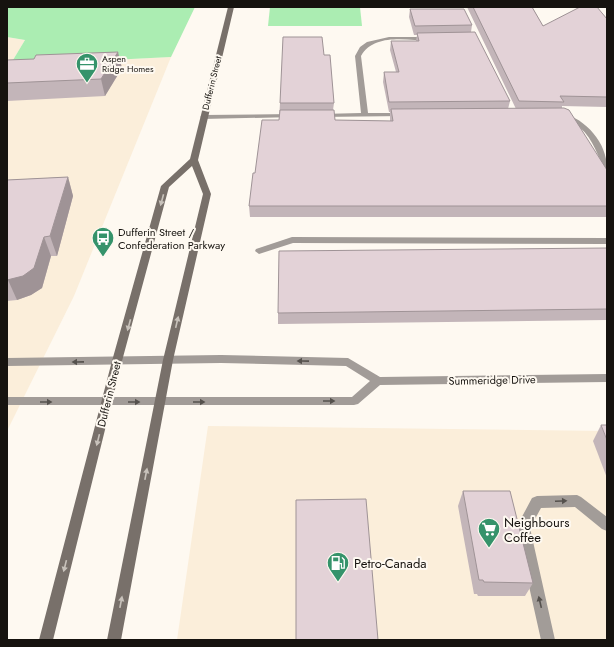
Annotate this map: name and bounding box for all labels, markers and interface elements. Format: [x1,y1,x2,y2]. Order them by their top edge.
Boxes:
office icon: Aspen Ridge Homes [74,51,100,84]
place label: Aspen Ridge Homes [102,52,154,75]
street label: Dufferin Street [199,54,225,111]
one-way arrow [158,193,164,206]
place label: Dufferin Street / Confederation Parkway [118,224,225,253]
bus stop icon: Dufferin Street / Confederation Parkway [90,225,116,258]
one-way arrow [175,316,181,328]
one-way arrow [125,319,131,331]
one-way arrow [296,358,309,364]
one-way arrow [71,359,84,365]
street label: Dufferin Street [93,359,125,429]
street label: Summeridge Drive [448,371,536,389]
one-way arrow [323,398,336,404]
one-way arrow [40,399,53,405]
one-way arrow [128,399,141,405]
one-way arrow [193,399,206,405]
one-way arrow [94,434,100,446]
one-way arrow [143,468,149,480]
one-way arrow [555,498,568,504]
place label: Neighbours Coffee [504,513,569,547]
supermarket icon: Neighbours Coffee [476,516,502,549]
fuel station icon: Petro-Canada [325,550,351,583]
place label: Petro-Canada [354,554,427,573]
one-way arrow [62,560,68,572]
one-way arrow [118,596,124,608]
one-way arrow [536,596,542,608]

